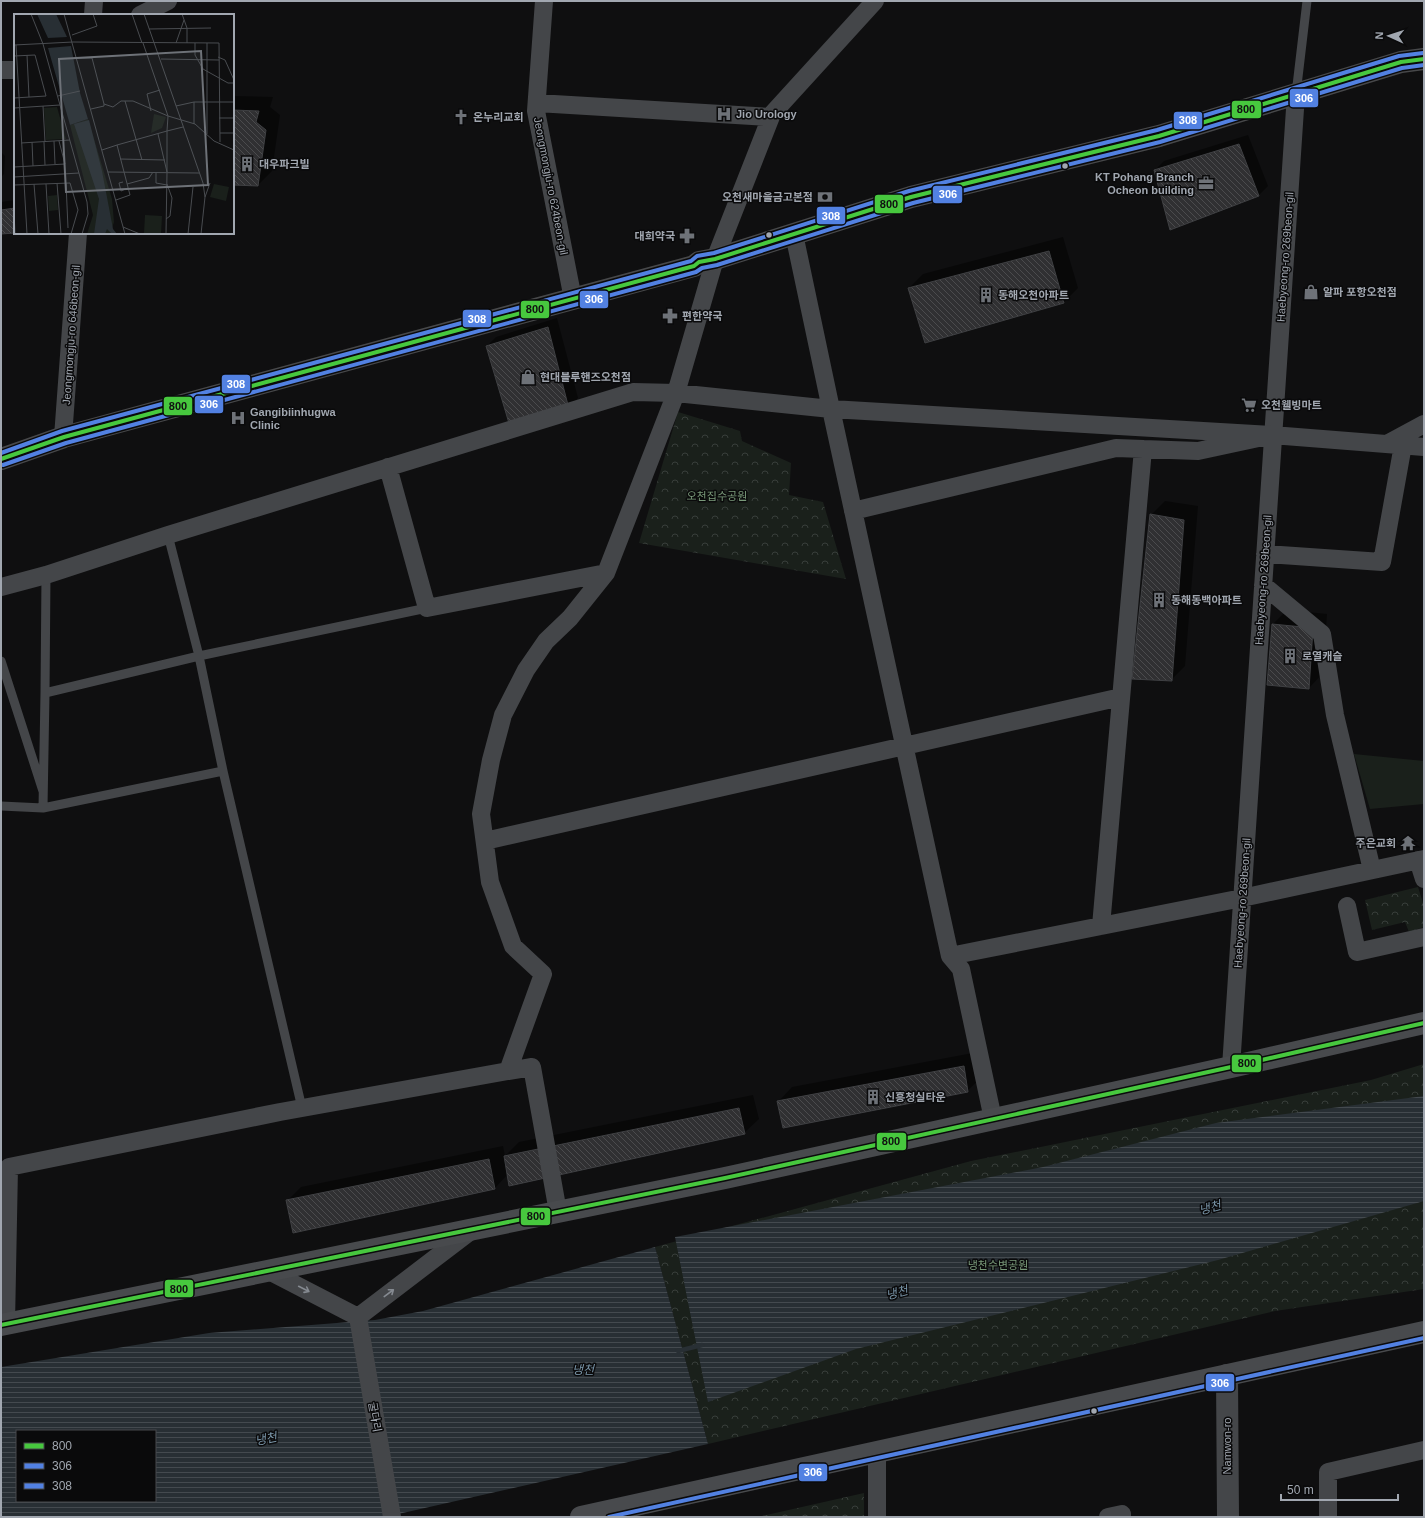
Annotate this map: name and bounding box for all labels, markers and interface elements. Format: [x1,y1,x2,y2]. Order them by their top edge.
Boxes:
inset map [14,14,234,234]
north arrow [1369,16,1409,56]
text: N [1373,31,1385,40]
line badge: 306 [1289,88,1319,108]
text: 306 [1295,92,1313,104]
line badge: 800 [1231,100,1262,119]
text: 800 [1237,103,1255,115]
hospital icon: Jio Urology [715,105,733,123]
church icon: 온누리교회 [452,108,470,126]
place label: Jio Urology [736,108,797,120]
place label: 온누리교회 [473,111,524,123]
line badge: 308 [1173,111,1203,130]
text: 308 [1179,114,1197,126]
street label: Jeongmongju-ro 624beon-gil [532,116,570,256]
building icon: 대우파크빌 [238,155,256,173]
place label: 대우파크빌 [259,158,310,170]
unlabelled marker [1060,161,1070,171]
place label: KT Pohang Branch Ocheon building [1095,171,1194,196]
office icon: KT Pohang Branch Ocheon building [1197,174,1215,192]
line badge: 306 [932,185,963,204]
bank icon: 오천새마을금고본점 [816,188,834,206]
text: 306 [939,188,957,200]
place label: 오천새마을금고본점 [722,191,813,203]
street label: Haebyeong-ro 269beon-gil [1274,192,1296,322]
line badge: 800 [874,194,904,214]
text: 800 [880,198,898,210]
line badge: 308 [816,206,846,225]
text: 308 [822,210,840,222]
pharmacy icon: 대희약국 [678,227,696,245]
place label: 대희약국 [635,230,675,242]
unlabelled marker [764,230,774,240]
street label: Jeongmongju-ro 646beon-gil [60,265,82,405]
shop icon: 알파 포항오천점 [1302,283,1320,301]
building icon: 동해오천아파트 [977,286,995,304]
place label: 알파 포항오천점 [1323,286,1397,298]
place label: 동해오천아파트 [998,289,1069,301]
line badge: 306 [579,290,609,309]
text: 306 [585,293,603,305]
line badge: 800 [520,300,550,319]
text: 800 [526,303,544,315]
pharmacy icon: 편한약국 [661,307,679,325]
line badge: 308 [462,309,492,328]
place label: 편한약국 [682,310,722,322]
text: 308 [468,313,486,325]
shop icon: 현대블루핸즈오천점 [519,368,537,386]
place label: 현대블루핸즈오천점 [540,371,631,383]
line badge: 308 [221,374,251,394]
text: 308 [227,378,245,390]
line badge: 306 [194,395,224,414]
line badge: 800 [163,396,193,416]
supermarket icon: 오천웰빙마트 [1240,396,1258,414]
text: 306 [200,398,218,410]
place label: 오천웰빙마트 [1261,399,1322,411]
text: 800 [169,400,187,412]
place label: Gangibiinhugwa Clinic [250,406,336,431]
hospital icon: Gangibiinhugwa Clinic [229,409,247,427]
park label: 오천집수공원 [687,490,747,502]
street label: Haebyeong-ro 269beon-gil [1252,515,1274,645]
building icon: 동해동백아파트 [1150,591,1168,609]
place label: 동해동백아파트 [1171,594,1242,606]
building icon: 로열캐슬 [1281,647,1299,665]
place label: 로열캐슬 [1302,650,1342,662]
temple icon: 주은교회 [1399,834,1417,852]
place label: 주은교회 [1356,837,1396,849]
street label: Haebyeong-ro 269beon-gil [1231,838,1253,968]
line badge: 800 [1231,1054,1262,1073]
text: 800 [1238,1057,1256,1069]
building icon: 신흥청실타운 [864,1088,882,1106]
place label: 신흥청실타운 [885,1091,946,1103]
line badge: 800 [876,1132,907,1151]
text: 800 [882,1135,900,1147]
water label: 냉천 [1198,1198,1224,1218]
line badge: 800 [520,1207,551,1226]
text: 800 [527,1210,545,1222]
park label: 냉천수변공원 [968,1259,1028,1271]
line badge: 800 [164,1279,194,1298]
text: 800 [170,1283,188,1295]
water label: 냉천 [885,1283,911,1303]
one-way arrow [298,1285,310,1293]
one-way arrow [383,1289,394,1297]
water label: 냉천 [572,1363,596,1377]
line badge: 306 [1205,1373,1235,1392]
text: 306 [1211,1377,1229,1389]
street label: 굴다리 [366,1401,384,1433]
unlabelled marker [1089,1406,1099,1416]
street label: Namwon-ro [1221,1418,1233,1474]
water label: 냉천 [254,1429,280,1448]
legend [16,1430,156,1502]
text: 800 [52,1439,72,1453]
text: 306 [52,1459,72,1473]
line badge: 306 [798,1463,828,1482]
text: 306 [804,1466,822,1478]
scale bar [1281,1476,1398,1502]
text: 308 [52,1479,72,1493]
text: 50 m [1287,1483,1314,1497]

